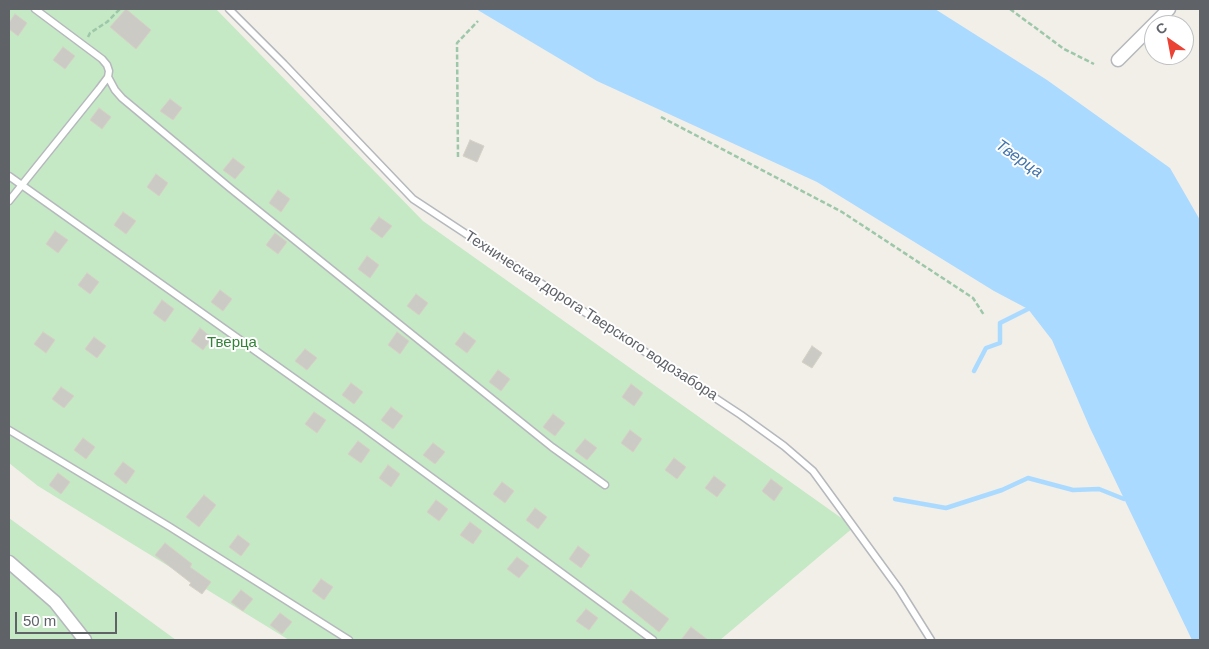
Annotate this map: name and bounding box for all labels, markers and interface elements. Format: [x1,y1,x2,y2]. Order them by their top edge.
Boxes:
north arrow [1144,15,1194,65]
text: С [1153,19,1170,38]
water label: Тверца [992,136,1046,182]
street label: Техническая дорога Тверского водозабора [461,227,721,405]
park label: Тверца [207,334,257,352]
scale bar [18,602,120,634]
text: 50 m [23,612,56,629]

